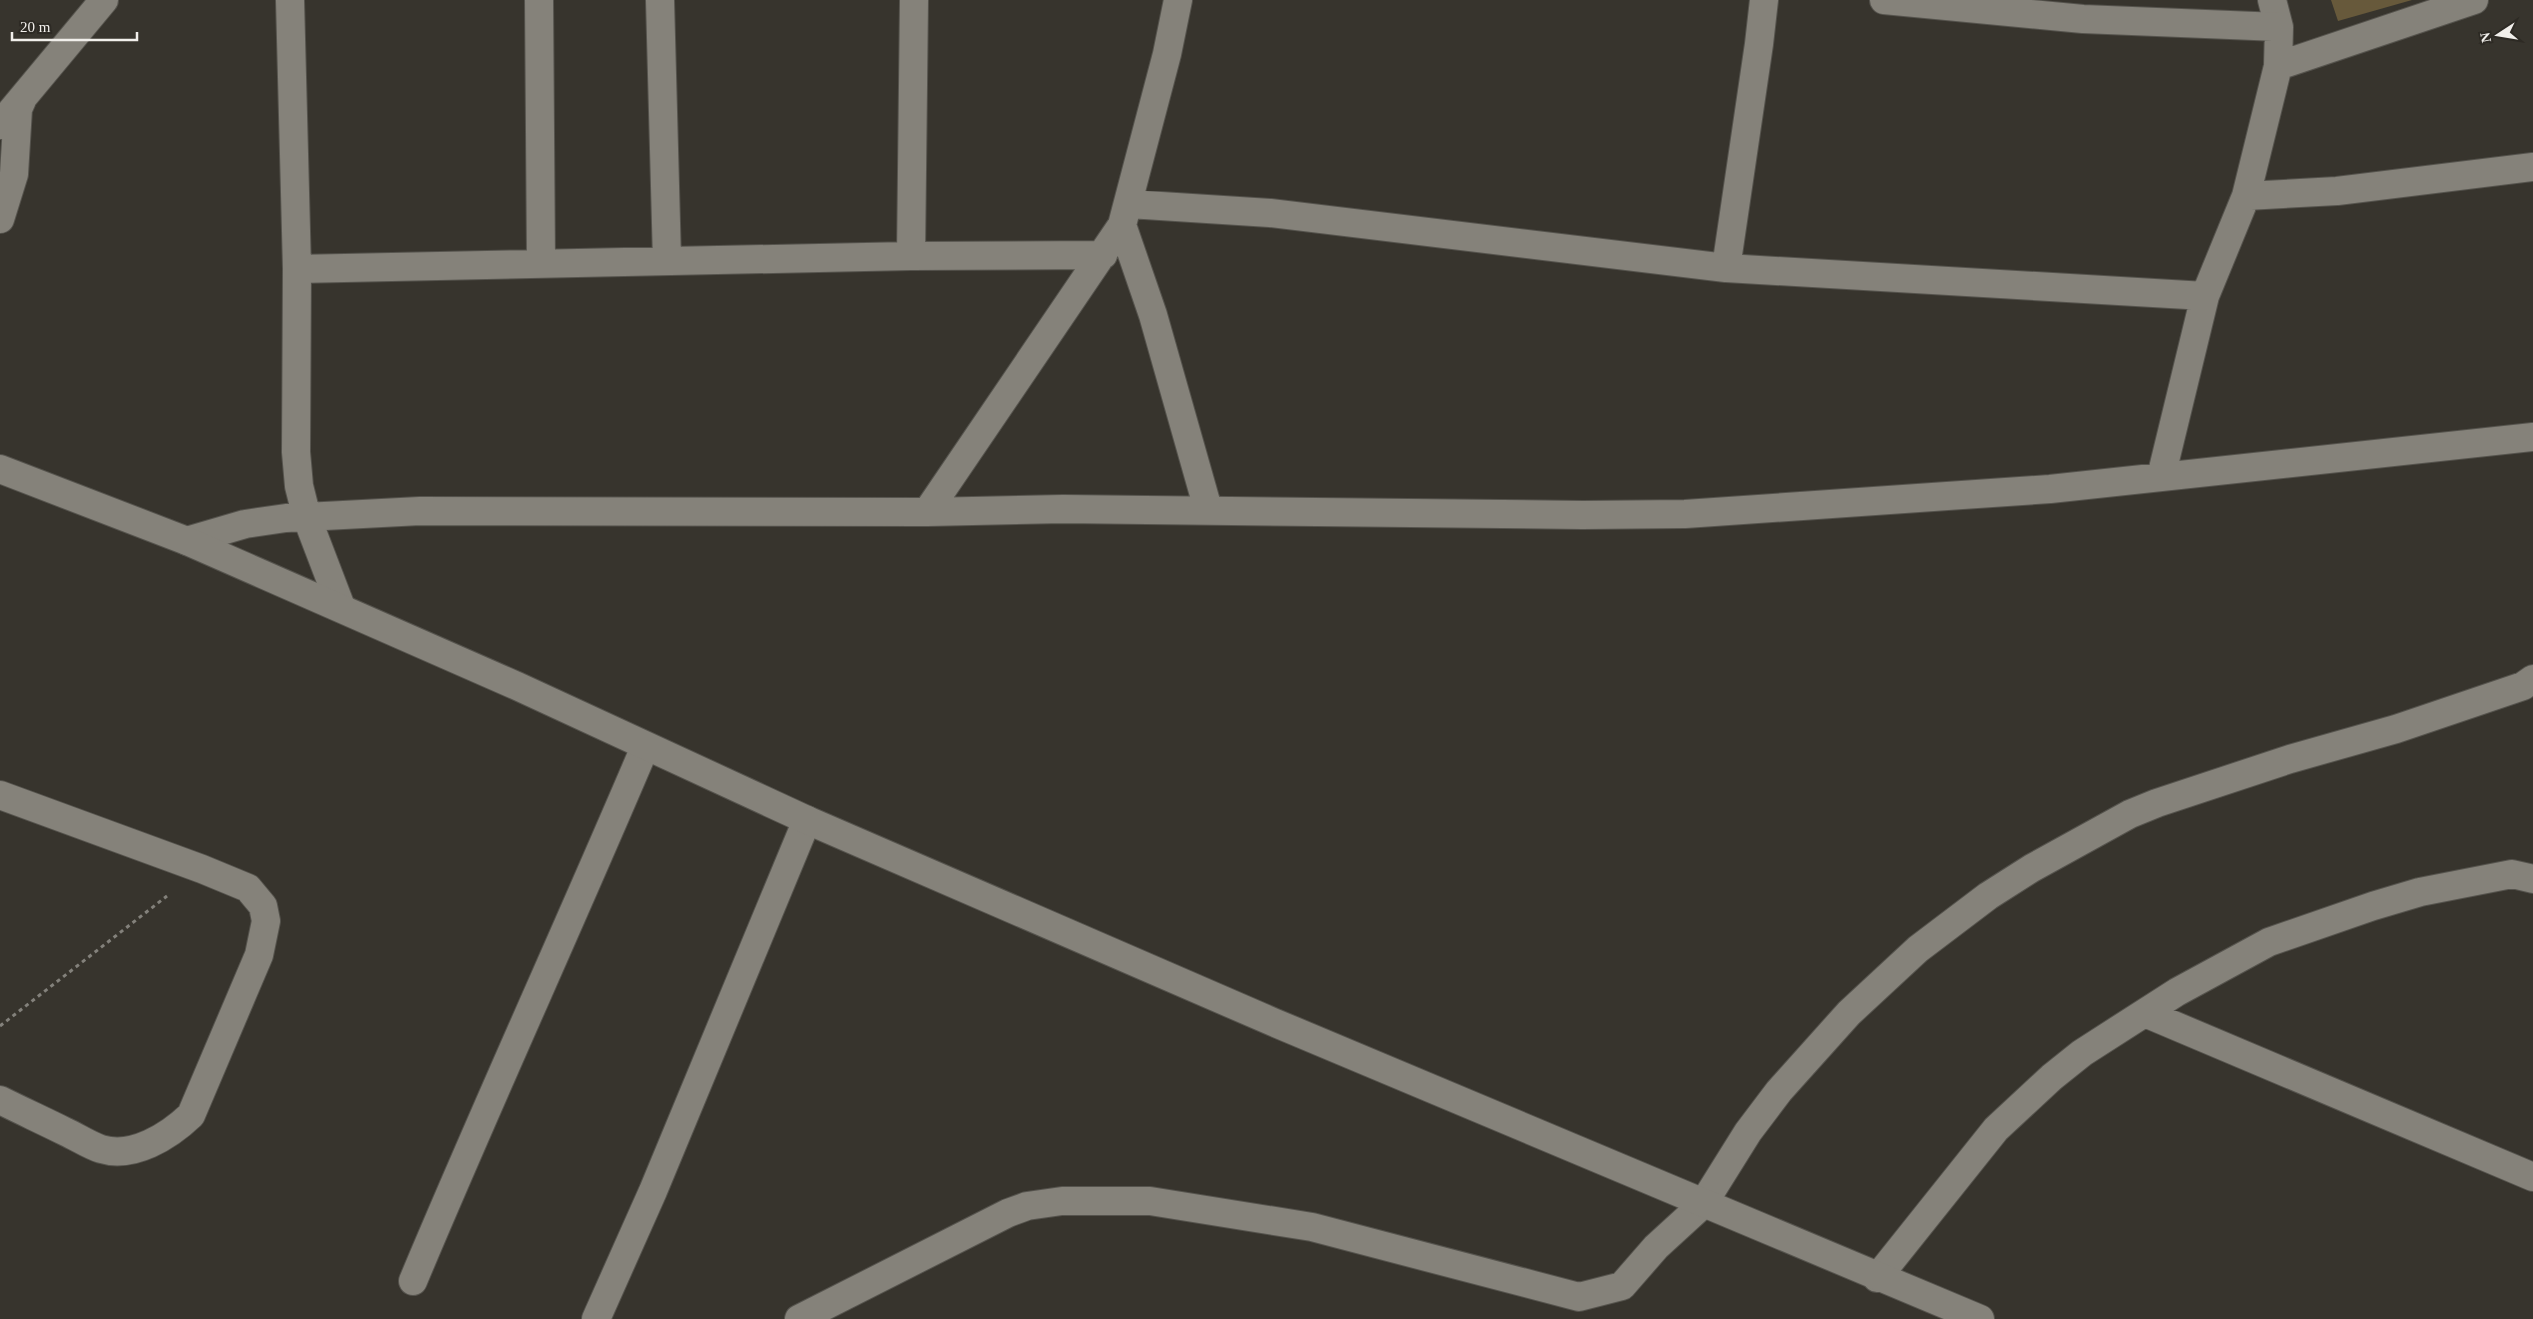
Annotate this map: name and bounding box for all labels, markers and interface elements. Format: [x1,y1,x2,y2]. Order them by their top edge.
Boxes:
scale bar [12,10,138,42]
north arrow [2473,10,2523,60]
text: 20 m [20,19,51,35]
text: N [2477,31,2494,44]

